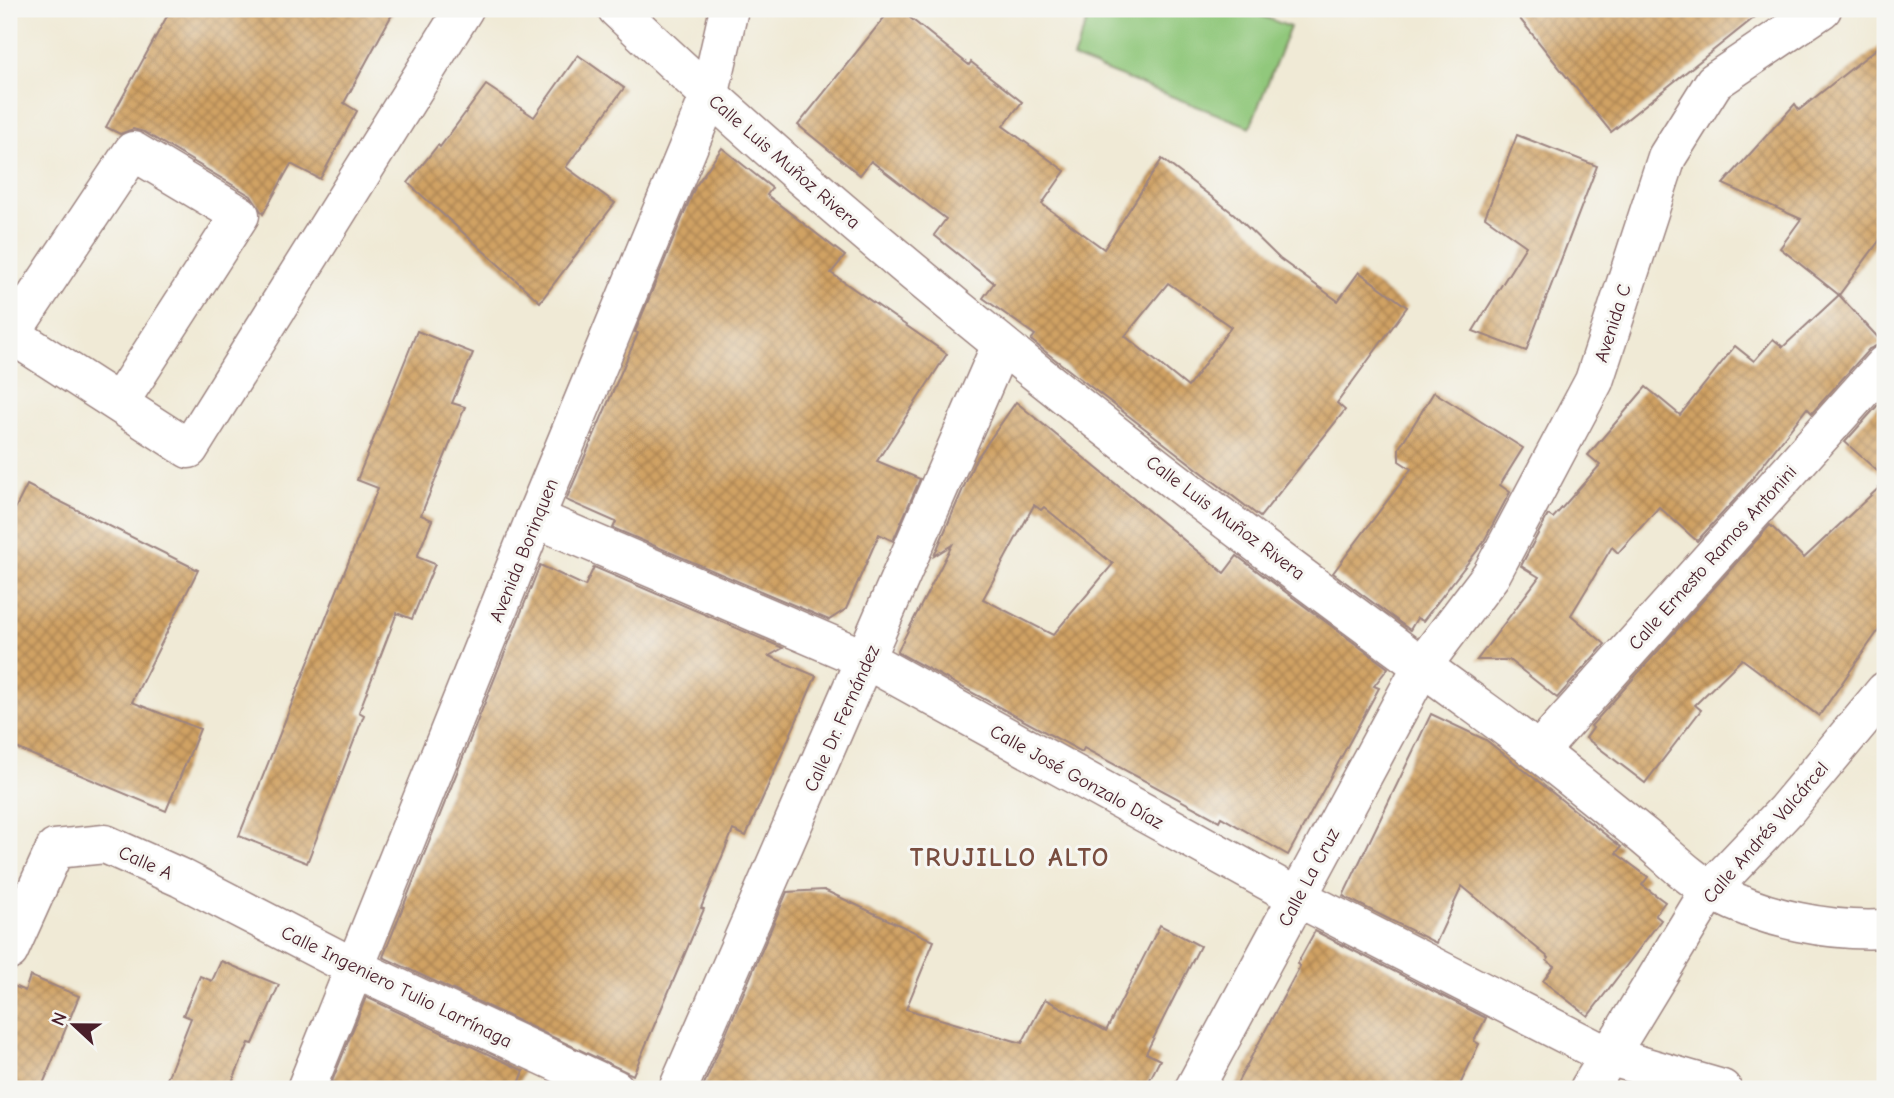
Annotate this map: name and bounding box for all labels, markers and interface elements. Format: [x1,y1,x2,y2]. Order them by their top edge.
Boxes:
street label: Calle Luis Muñoz Rivera [704,90,864,233]
street label: Avenida C [1590,281,1636,365]
street label: Calle Luis Muñoz Rivera [1142,451,1309,585]
street label: Calle Ernesto Ramos Antonini [1624,461,1801,654]
street label: Avenida Borinquen [485,475,563,625]
street label: Calle Dr. Fernández [800,642,884,795]
street label: Calle José Gonzalo Díaz [986,720,1167,834]
street label: Calle Andrés Valcárcel [1698,758,1833,908]
street label: Calle La Cruz [1274,825,1344,930]
street label: Calle A [115,841,176,884]
district label: TRUJILLO ALTO [910,843,1110,873]
street label: Calle Ingeniero Tulio Larrínaga [277,921,516,1053]
north arrow [38,990,108,1060]
text: N [47,1009,72,1029]

